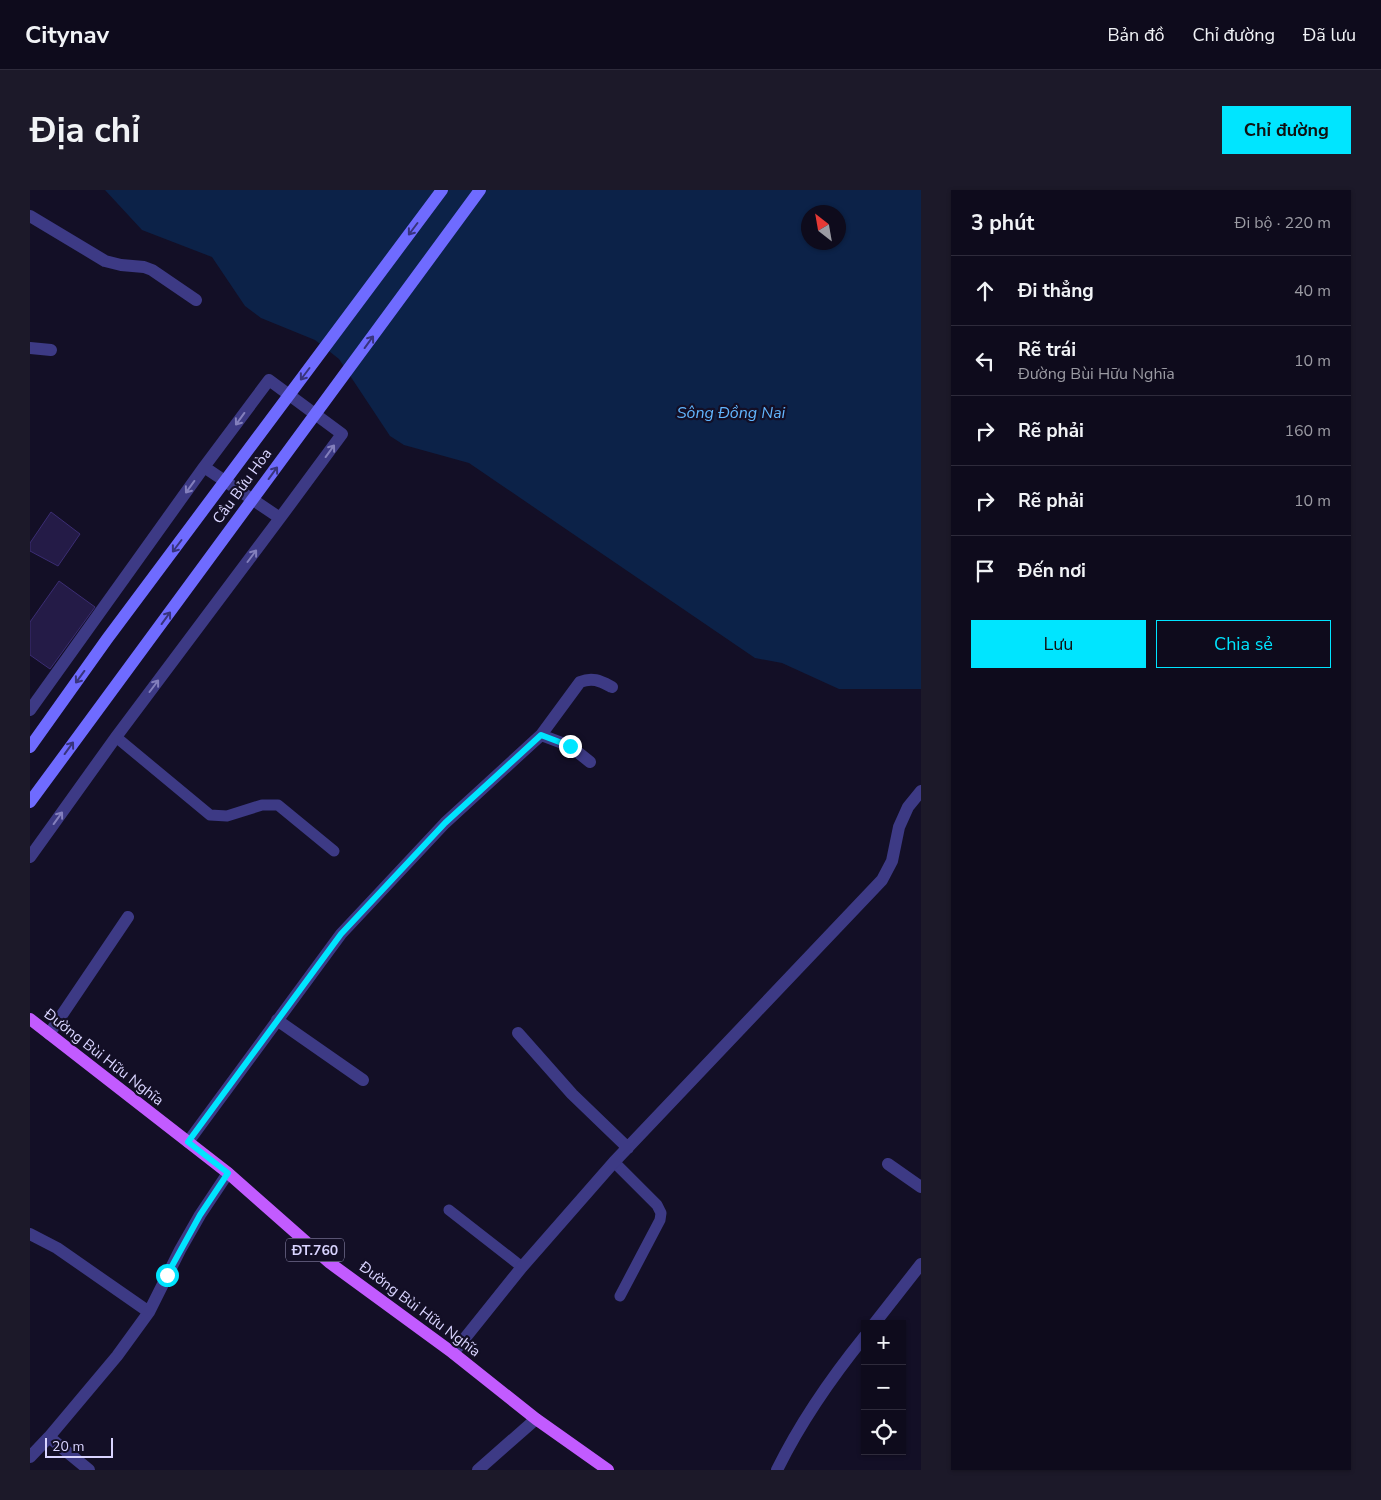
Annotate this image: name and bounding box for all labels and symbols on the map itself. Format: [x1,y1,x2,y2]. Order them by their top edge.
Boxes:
north arrow [801,205,846,250]
one-way arrow [407,222,418,235]
one-way arrow [364,335,374,349]
one-way arrow [300,367,310,381]
water label: Sông Đồng Nai [677,402,786,424]
one-way arrow [235,412,245,426]
street label: Cầu Bửu Hòa [208,444,276,528]
one-way arrow [325,444,335,458]
one-way arrow [267,467,278,480]
one-way arrow [185,480,195,494]
one-way arrow [172,539,182,553]
one-way arrow [246,550,257,563]
one-way arrow [161,611,171,625]
one-way arrow [75,670,85,684]
one-way arrow [149,679,159,693]
route end [559,735,582,758]
one-way arrow [64,742,75,755]
one-way arrow [53,811,63,825]
street label: Đường Bùi Hữu Nghĩa [39,1003,168,1110]
road number: ĐT.760 [286,1238,344,1262]
street label: Đường Bùi Hữu Nghĩa [355,1256,485,1361]
route start [156,1264,179,1287]
scale bar [45,1435,112,1458]

